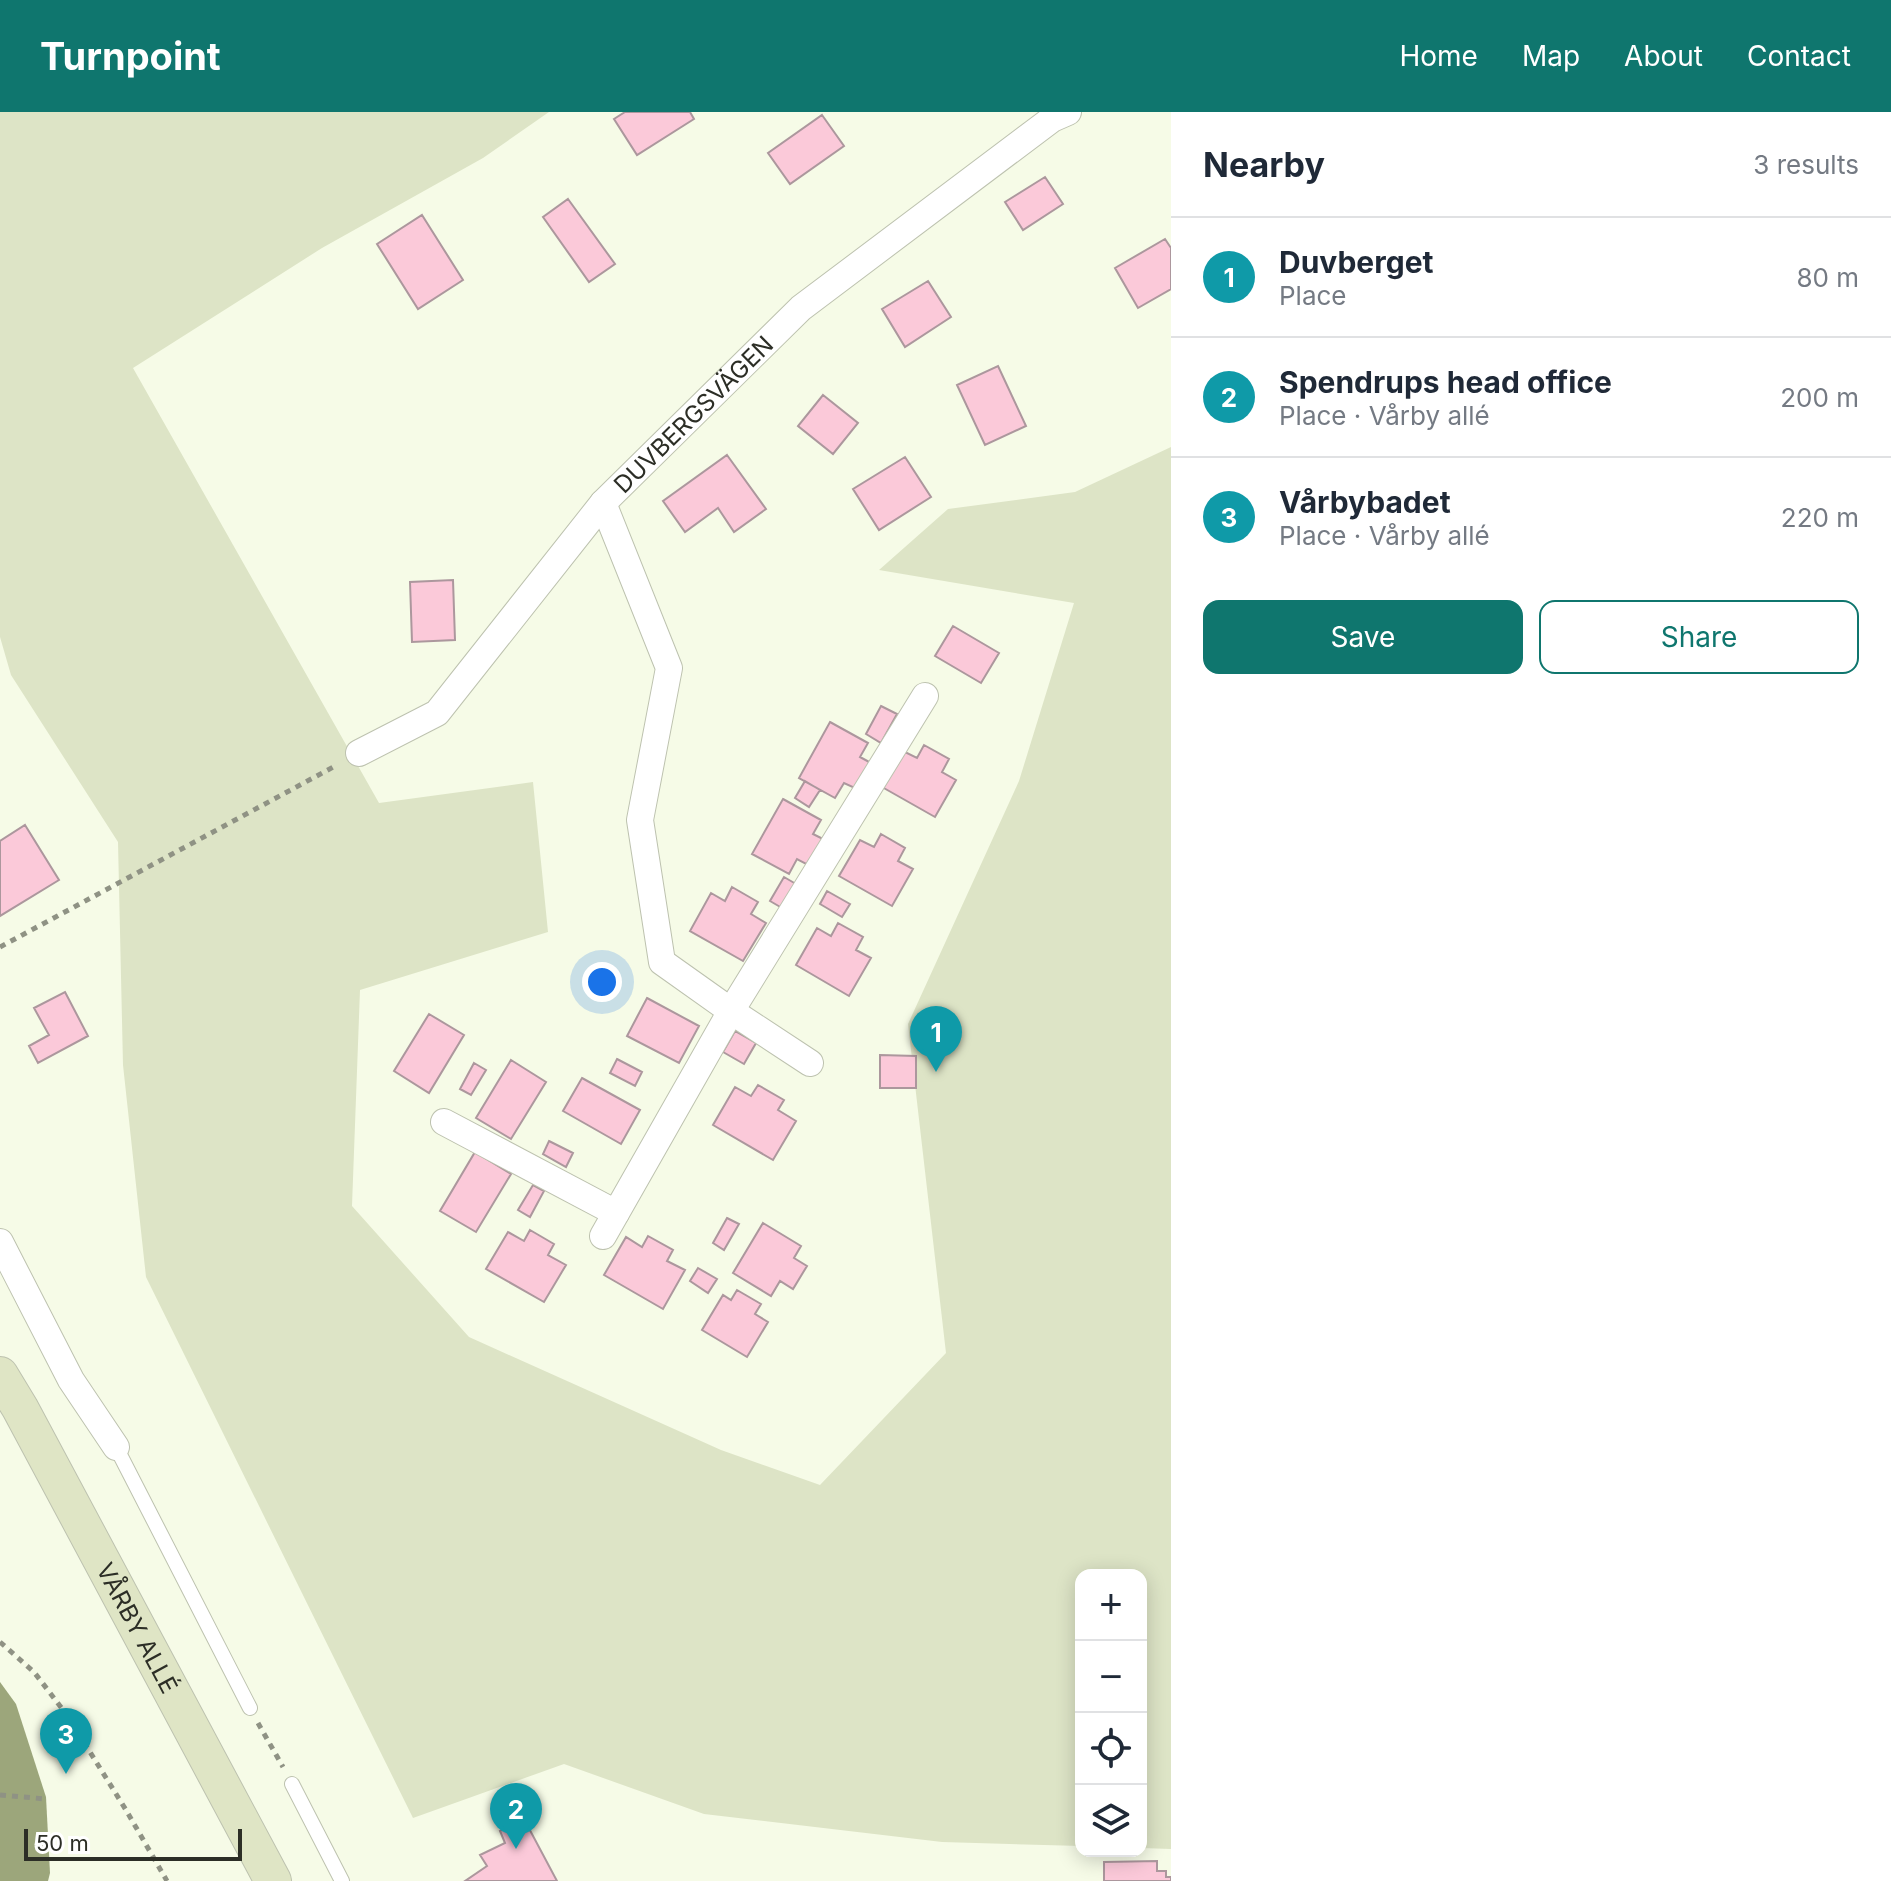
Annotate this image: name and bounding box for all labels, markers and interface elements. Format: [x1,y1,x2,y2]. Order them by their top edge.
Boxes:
text: Turnpoint [40,33,221,79]
text: Home [1399,39,1478,73]
text: Map [1522,39,1580,73]
text: About [1624,39,1703,73]
text: Contact [1747,39,1851,73]
text: Nearby [1203,144,1325,185]
text: 3 results [1753,149,1859,180]
text: Duvberget [1279,244,1433,280]
text: 1 [1223,262,1235,293]
text: 80 m [1796,262,1859,293]
text: Place [1279,280,1347,311]
street label: DUVBERGSVÄGEN [608,329,779,499]
text: Spendrups head office [1279,364,1612,400]
text: 2 [1221,382,1237,413]
text: 200 m [1780,382,1859,413]
text: Place · Vårby allé [1279,400,1490,431]
text: Vårbybadet [1279,484,1451,520]
text: 3 [1221,502,1237,533]
text: 220 m [1781,502,1859,533]
text: Place · Vårby allé [1279,520,1490,551]
button: Save [1203,600,1523,674]
button: Share [1539,600,1859,674]
your location [582,962,622,1002]
pin: 1 [910,1006,962,1072]
street label: VÅRBY ALLÉ [91,1558,185,1698]
map controls [1075,1569,1147,1857]
button: + [1075,1569,1147,1641]
button: − [1075,1641,1147,1713]
pin: 3 [40,1708,92,1774]
button: locate [1075,1713,1147,1785]
pin: 2 [490,1783,542,1849]
button: layers [1075,1785,1147,1857]
scale bar [24,1825,242,1861]
text: 50 m [36,1830,89,1856]

